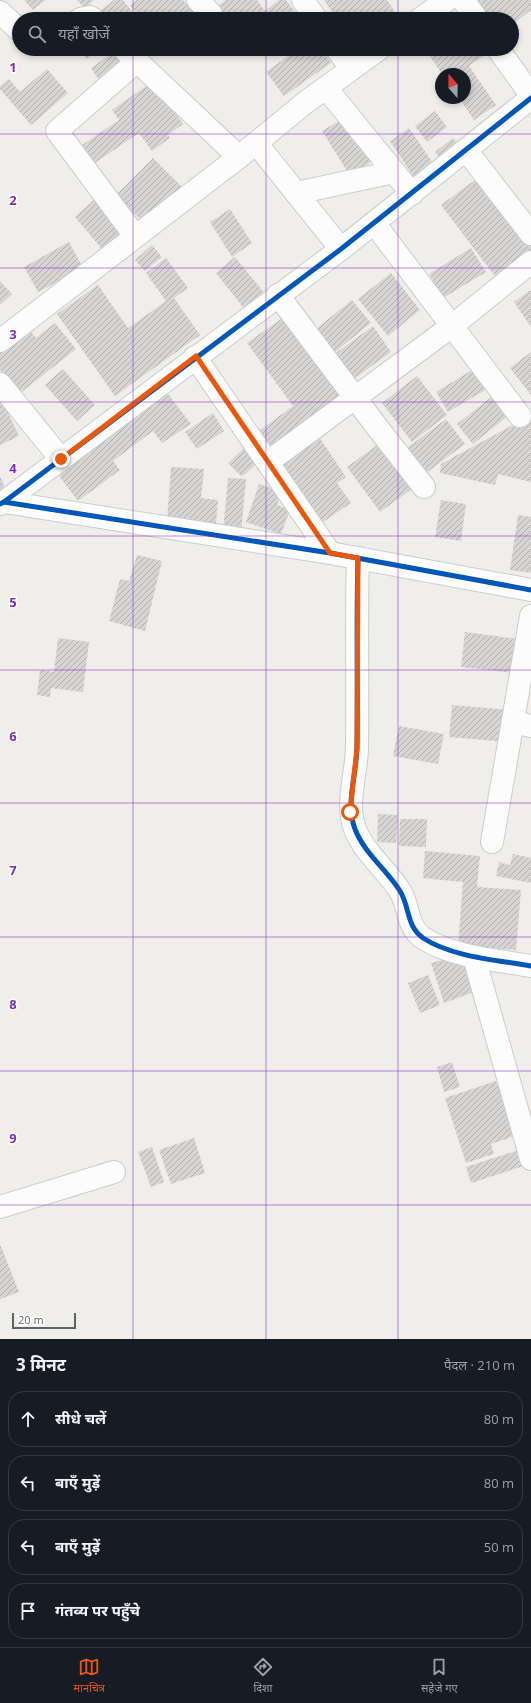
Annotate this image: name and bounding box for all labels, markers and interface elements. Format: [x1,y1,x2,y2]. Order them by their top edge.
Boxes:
search box [12,12,519,56]
icon: search [26,23,48,45]
text: यहाँ खोजें [58,23,110,43]
text: 1 [9,58,17,76]
north arrow [435,68,471,104]
text: 2 [9,191,17,209]
text: 3 [9,325,17,343]
route end [52,450,70,468]
text: 4 [9,459,17,477]
text: 5 [9,593,17,611]
text: 6 [9,727,17,745]
route start [341,803,359,821]
text: 7 [9,861,17,879]
text: 8 [9,995,17,1013]
text: 9 [9,1129,17,1147]
scale bar [12,1311,76,1330]
text: 20 m [18,1312,44,1327]
text: 3 मिनट [16,1353,66,1376]
text: पैदल · 210 m [444,1356,515,1374]
icon: ahead [17,1408,39,1430]
text: सीधे चलें [55,1408,106,1428]
text: 80 m [484,1410,514,1428]
icon: left [17,1472,39,1494]
text: बाएँ मुड़ें [55,1472,100,1492]
text: 80 m [484,1474,514,1492]
icon: left [17,1536,39,1558]
text: बाएँ मुड़ें [55,1536,100,1556]
text: 50 m [484,1538,514,1556]
icon: arrive [17,1600,39,1622]
text: गंतव्य पर पहुँचे [55,1600,140,1620]
tab: मानचित्र [73,1656,105,1696]
tab: दिशा [252,1656,274,1696]
tab: सहेजे गए [421,1656,457,1696]

